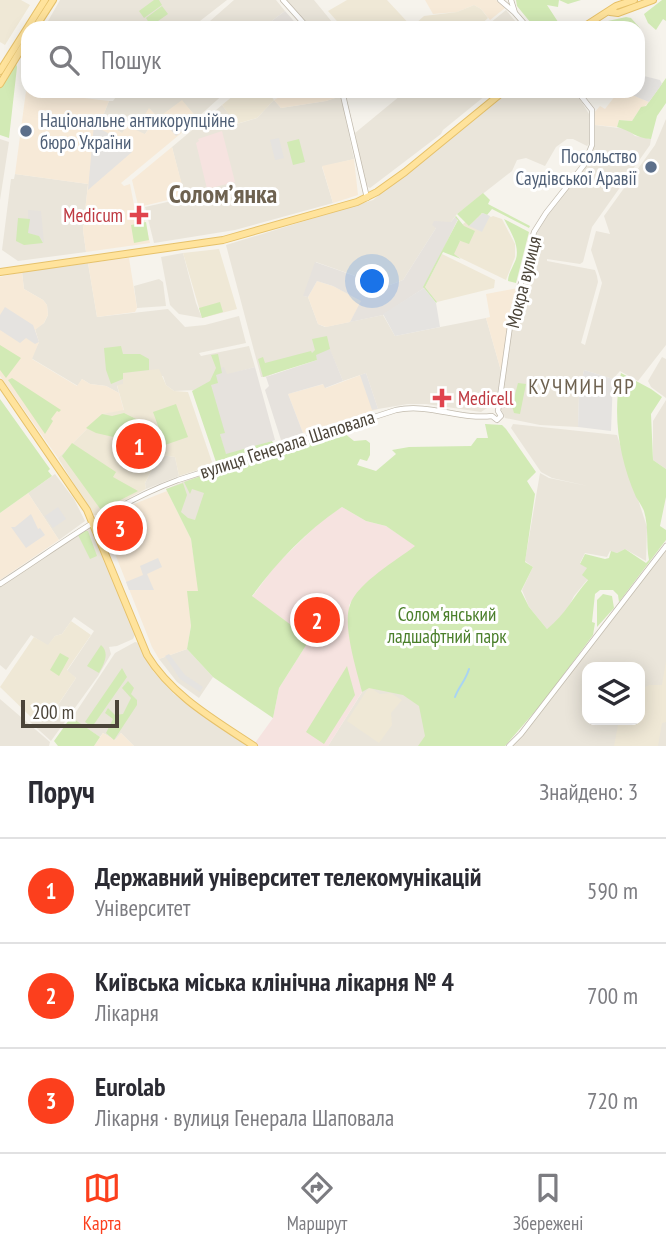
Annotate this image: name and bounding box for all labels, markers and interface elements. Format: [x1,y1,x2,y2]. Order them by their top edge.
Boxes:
search box [21,21,645,98]
icon: search [45,41,83,79]
text: Пошук [101,43,161,76]
place label: Національне антикорупційне бюро України [40,108,236,154]
marker: Національне антикорупційне бюро України [18,123,34,139]
place label: Посольство Саудівської Аравії [515,144,637,190]
marker: Посольство Саудівської Аравії [643,159,659,175]
district label: Соломʼянка [169,177,277,210]
place label: Medicum [63,203,123,227]
marker: Medicum [129,205,149,225]
street label: Мокра вулиця [500,234,546,330]
your location [355,264,389,298]
district label: КУЧМИН ЯР [528,373,636,400]
place label: Medicell [458,386,514,410]
marker: Medicell [432,388,452,408]
street label: вулиця Генерала Шаповала [197,404,377,484]
pin: 1 [116,420,162,472]
pin: 3 [97,502,143,554]
pin: 2 [294,594,340,646]
park label: Солом'янський ладшафтний парк [386,602,507,648]
map controls [582,662,645,725]
button: layers [582,662,645,725]
scale bar [21,697,119,729]
text: 200 m [32,700,74,724]
text: Поруч [28,772,95,811]
text: Знайдено: 3 [539,777,638,806]
text: Державний університет телекомунікацій [95,860,482,893]
text: 1 [46,876,57,905]
text: 590 m [587,876,638,905]
text: Університет [95,893,190,922]
text: Київська міська клінічна лікарня № 4 [95,965,454,998]
text: 2 [46,981,57,1010]
text: 700 m [587,981,638,1010]
text: Лікарня [95,998,159,1027]
text: Eurolab [95,1070,166,1103]
text: 3 [46,1086,57,1115]
text: 720 m [587,1086,638,1115]
text: Лікарня · вулиця Генерала Шаповала [95,1103,394,1132]
tab: Карта [83,1169,121,1235]
tab: Маршрут [287,1169,347,1235]
tab: Збережені [513,1169,583,1235]

